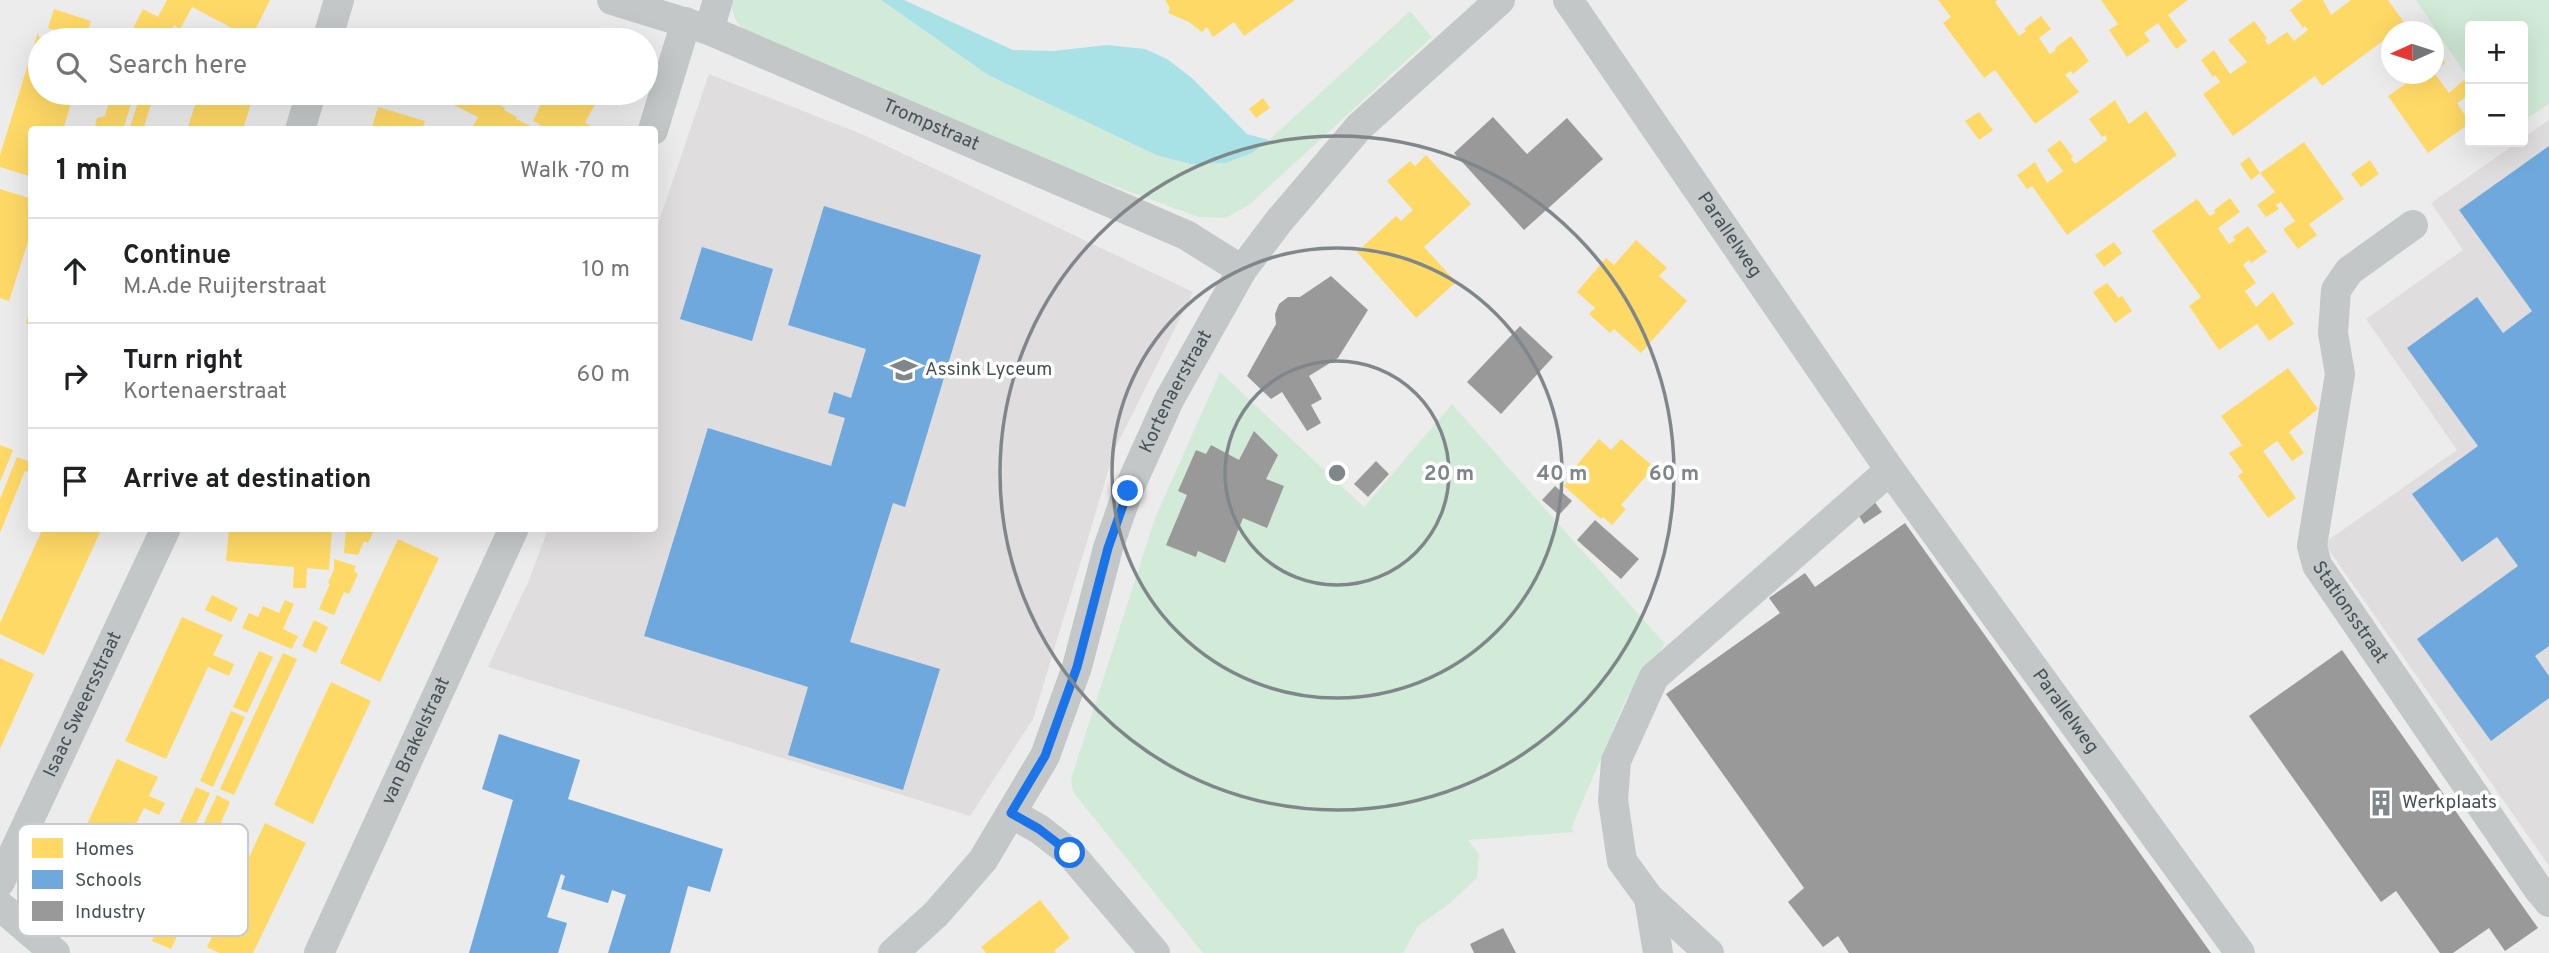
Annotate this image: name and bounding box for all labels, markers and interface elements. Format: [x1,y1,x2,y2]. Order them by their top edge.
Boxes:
north arrow [2381,21,2444,84]
map controls [2465,21,2528,147]
button: + [2465,21,2528,84]
search box [28,28,658,105]
icon: search [52,48,90,86]
text: Search here [108,50,247,83]
button: − [2465,84,2528,147]
street label: Trompstraat [879,94,983,157]
text: 1 min [56,153,128,190]
text: Walk · 70 m [520,157,630,186]
street label: Parallelweg [1691,188,1767,283]
text: Continue [123,240,231,273]
icon: ahead [56,252,94,290]
text: 10 m [582,256,630,285]
text: M.A.de Ruijterstraat [123,273,327,302]
street label: Kortenaerstraat [1135,326,1218,457]
text: Turn right [123,345,243,378]
school or university icon: Assink Lyceum [889,355,919,385]
icon: right [56,357,94,395]
place label: Assink Lyceum [925,358,1052,382]
text: 60 m [577,361,630,390]
text: Kortenaerstraat [123,378,287,407]
centre of rings [1325,461,1349,485]
text: 20 m [1424,461,1474,488]
text: 40 m [1537,461,1587,488]
text: 60 m [1649,461,1699,488]
icon: arrive [56,462,94,500]
text: Arrive at destination [123,464,371,497]
route end [1112,475,1143,506]
street label: Stationsstraat [2306,557,2393,668]
street label: Isaac Sweersstraat [39,628,128,781]
street label: Parallelweg [2026,665,2104,759]
street label: van Brakelstraat [376,673,456,809]
building icon: Werkplaats [2366,788,2396,818]
place label: Werkplaats [2402,791,2497,815]
legend [18,824,248,936]
route start [1054,837,1085,868]
text: Homes [75,838,134,862]
text: Schools [75,869,142,893]
text: Industry [75,901,145,925]

